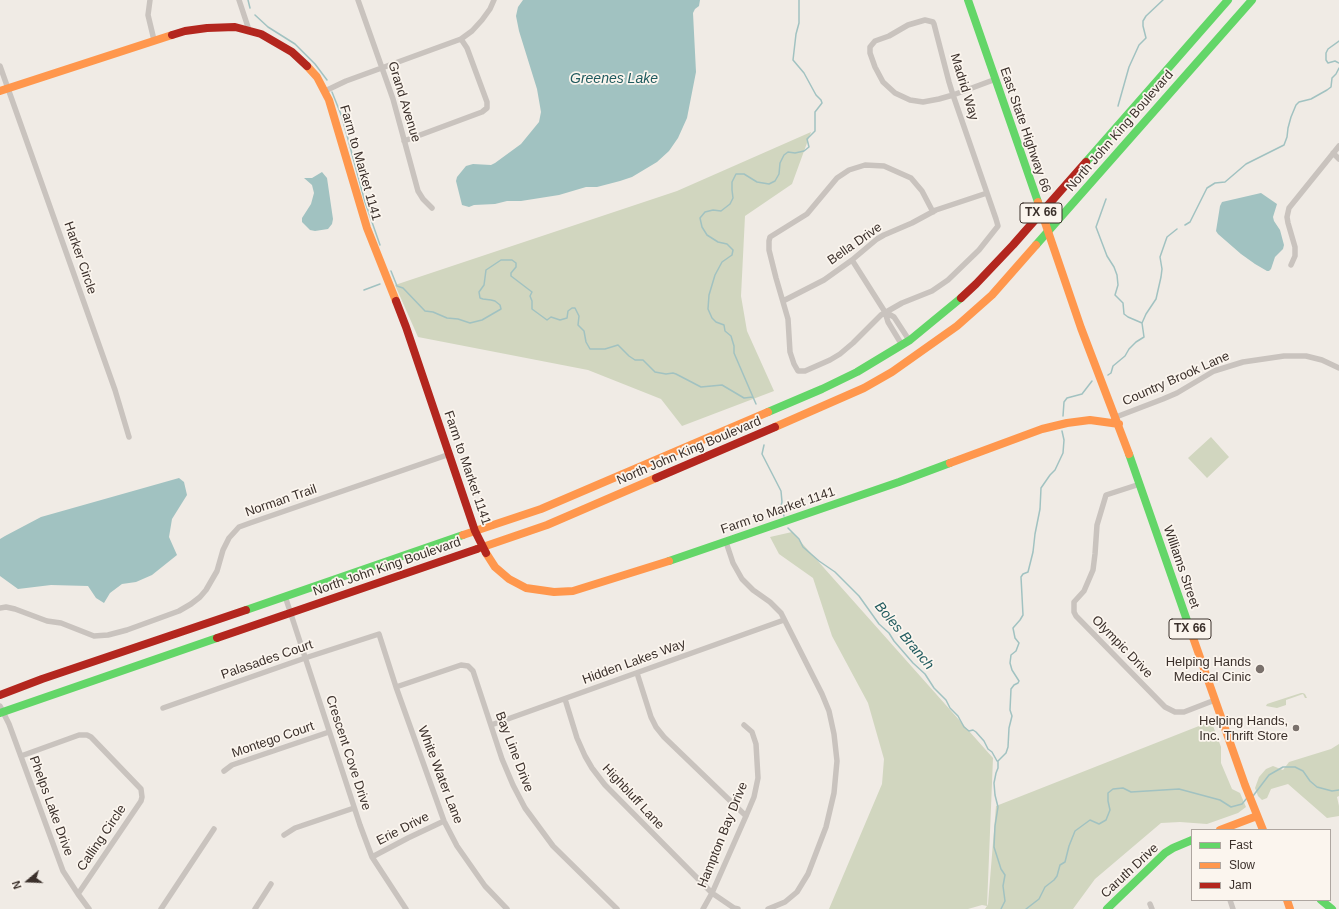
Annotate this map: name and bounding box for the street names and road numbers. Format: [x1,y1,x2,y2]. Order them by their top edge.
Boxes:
street label: Madrid Way [946,52,982,122]
street label: Grand Avenue [384,60,424,144]
street label: East State Highway 66 [996,65,1054,195]
street label: North John King Boulevard [1063,67,1177,195]
street label: Farm to Market 1141 [336,103,384,223]
road number: TX 66 [1020,203,1062,223]
street label: Harker Circle [60,220,100,296]
street label: Bella Drive [825,220,885,268]
street label: Country Brook Lane [1120,348,1232,410]
street label: Farm to Market 1141 [440,409,494,527]
street label: North John King Boulevard [614,413,764,489]
street label: Norman Trail [243,481,319,521]
street label: Farm to Market 1141 [719,484,837,538]
street label: Williams Street [1160,523,1202,611]
street label: North John King Boulevard [311,534,463,600]
street label: Olympic Drive [1088,612,1156,682]
road number: TX 66 [1169,619,1211,639]
street label: Hidden Lakes Way [580,636,688,688]
street label: Palasades Court [219,637,315,683]
street label: Crescent Cove Drive [322,694,374,812]
street label: Bay Line Drive [492,710,536,794]
street label: Montego Court [230,719,316,761]
street label: White Water Lane [414,724,466,826]
street label: Phelps Lake Drive [26,754,76,858]
street label: Highbluff Lane [599,761,667,833]
street label: Hampton Bay Drive [695,780,751,890]
street label: Calling Circle [74,802,130,874]
street label: Erie Drive [374,809,432,849]
street label: Caruth Drive [1098,840,1162,902]

